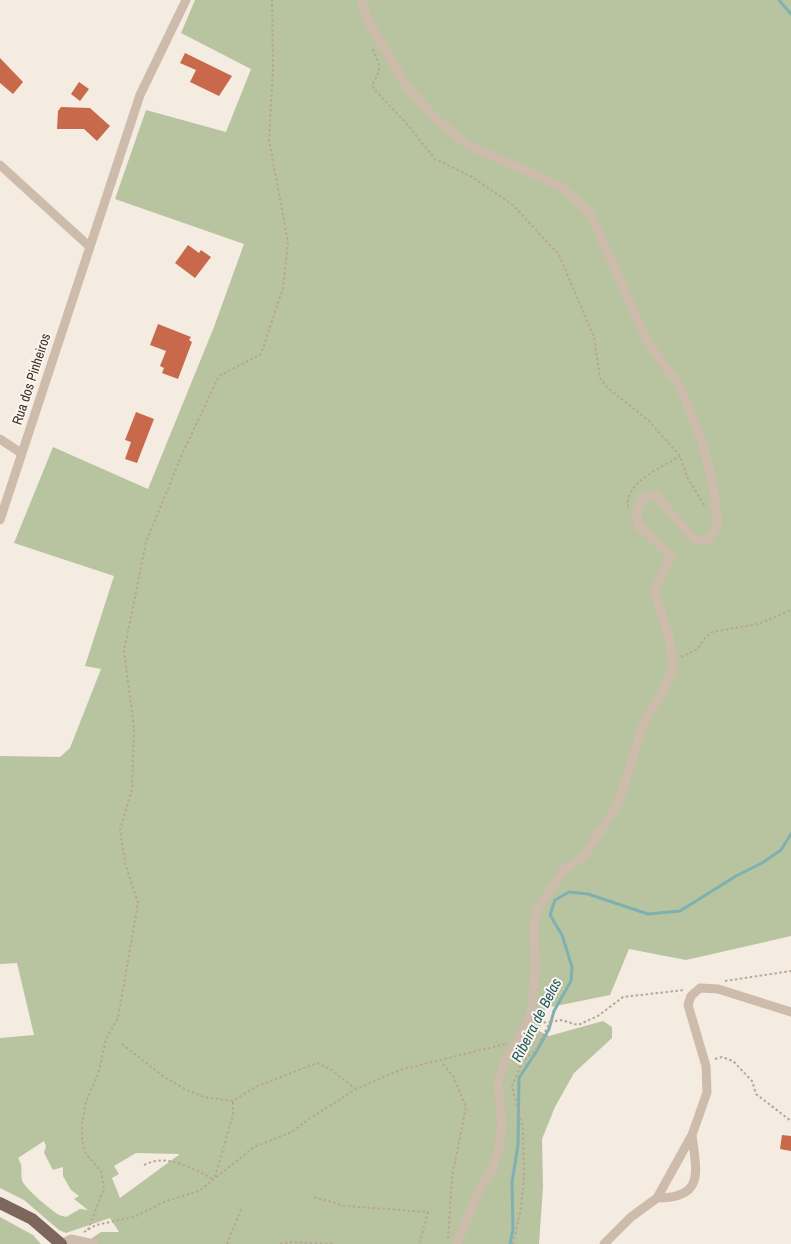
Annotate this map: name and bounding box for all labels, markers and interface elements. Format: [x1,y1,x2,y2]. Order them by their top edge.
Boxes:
street label: Rua dos Pinheiros [8,331,54,427]
water label: Ribeira de Belas [506,974,566,1066]

